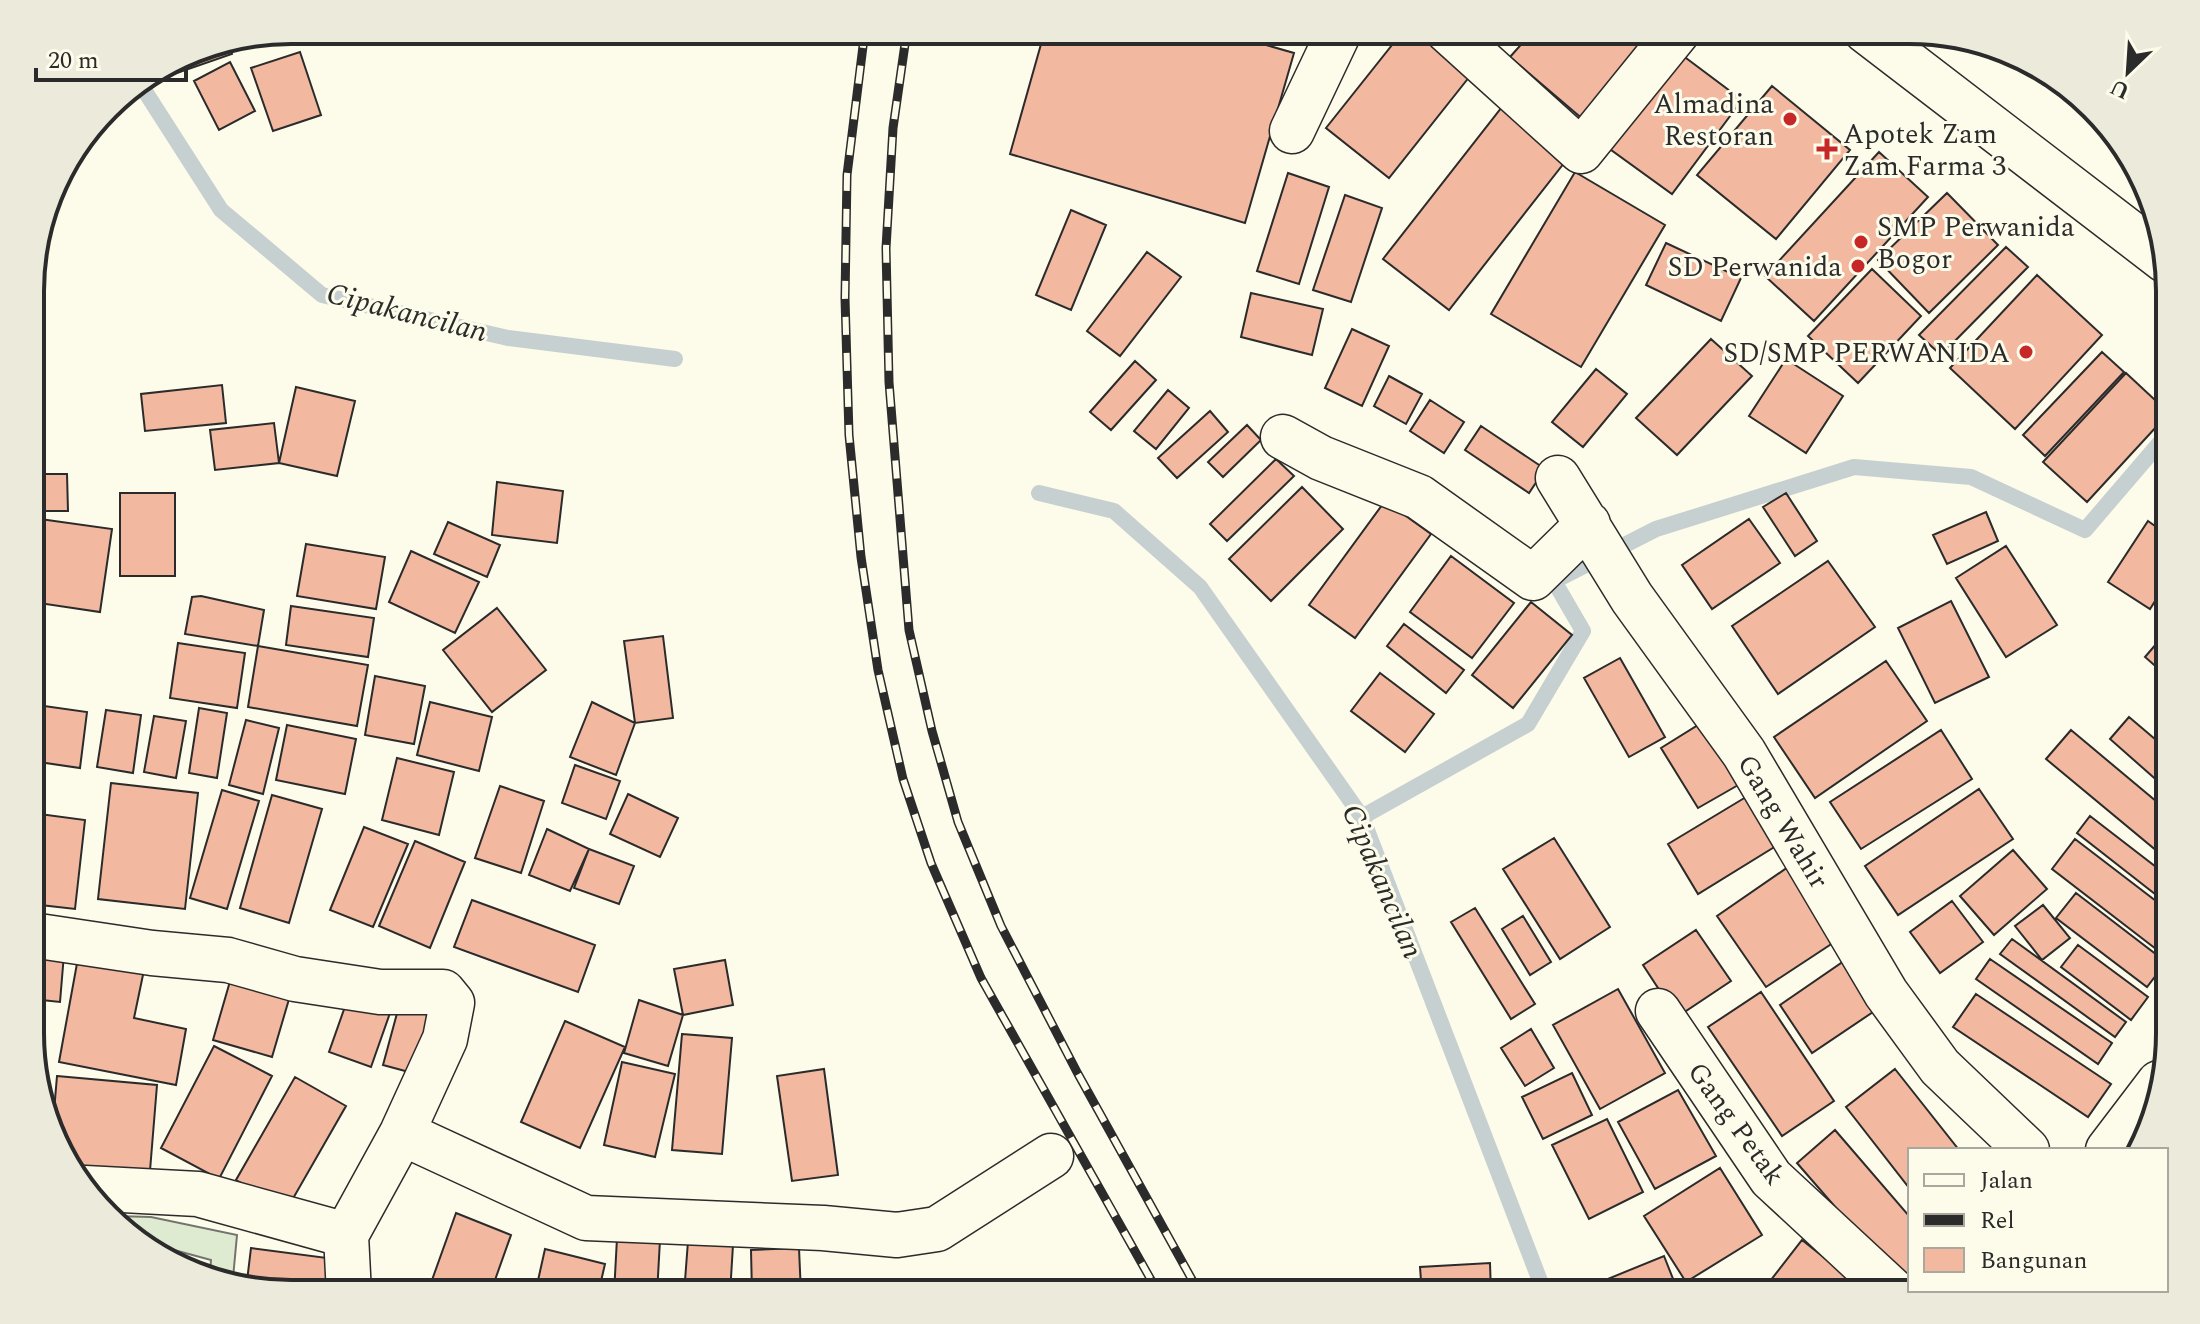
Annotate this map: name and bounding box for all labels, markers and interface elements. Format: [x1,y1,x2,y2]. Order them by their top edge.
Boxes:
scale bar [36,32,186,82]
north arrow [2088,32,2168,112]
text: 20 m [48,43,99,79]
text: U [2105,70,2136,108]
place label: Almadina Restoran [1653,83,1774,158]
marker: Almadina Restoran [1781,110,1799,128]
place label: Apotek Zam Zam Farma 3 [1843,113,2006,188]
marker: Apotek Zam Zam Farma 3 [1818,140,1836,158]
place label: SMP Perwanida Bogor [1877,206,2075,281]
marker: SMP Perwanida Bogor [1852,233,1870,251]
place label: SD Perwanida [1667,246,1842,289]
marker: SD Perwanida [1849,257,1867,275]
water label: Cipakancilan [322,271,492,355]
place label: SD/SMP PERWANIDA [1723,332,2010,375]
marker: SD/SMP PERWANIDA [2017,343,2035,361]
street label: Gang Wahir [1726,746,1840,897]
water label: Cipakancilan [1329,797,1435,966]
street label: Gang Petak [1676,1053,1795,1195]
legend [1908,1148,2168,1292]
text: Jalan [1980,1163,2033,1199]
text: Rel [1980,1203,2015,1239]
text: Bangunan [1980,1243,2088,1279]

